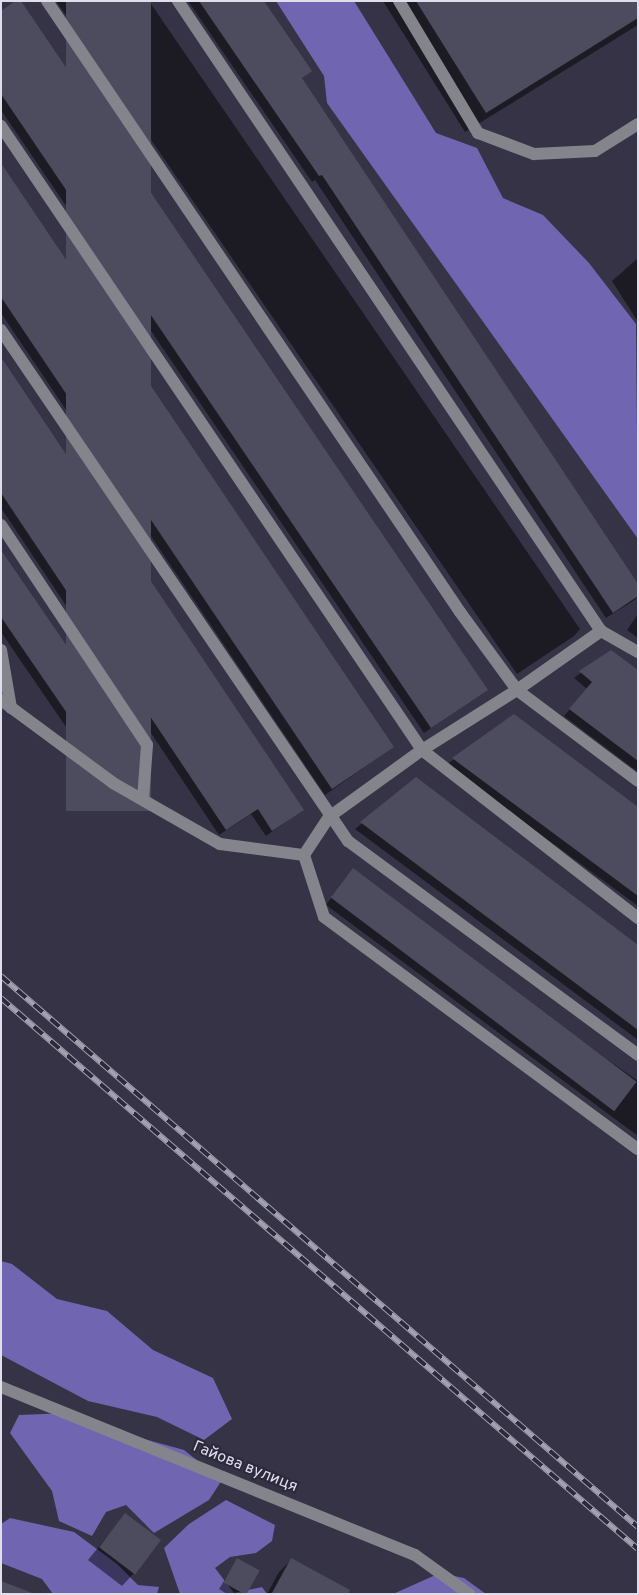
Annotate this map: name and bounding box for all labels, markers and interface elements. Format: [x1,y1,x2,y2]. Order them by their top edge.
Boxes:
street label: Гайова вулиця [190,1437,300,1497]

